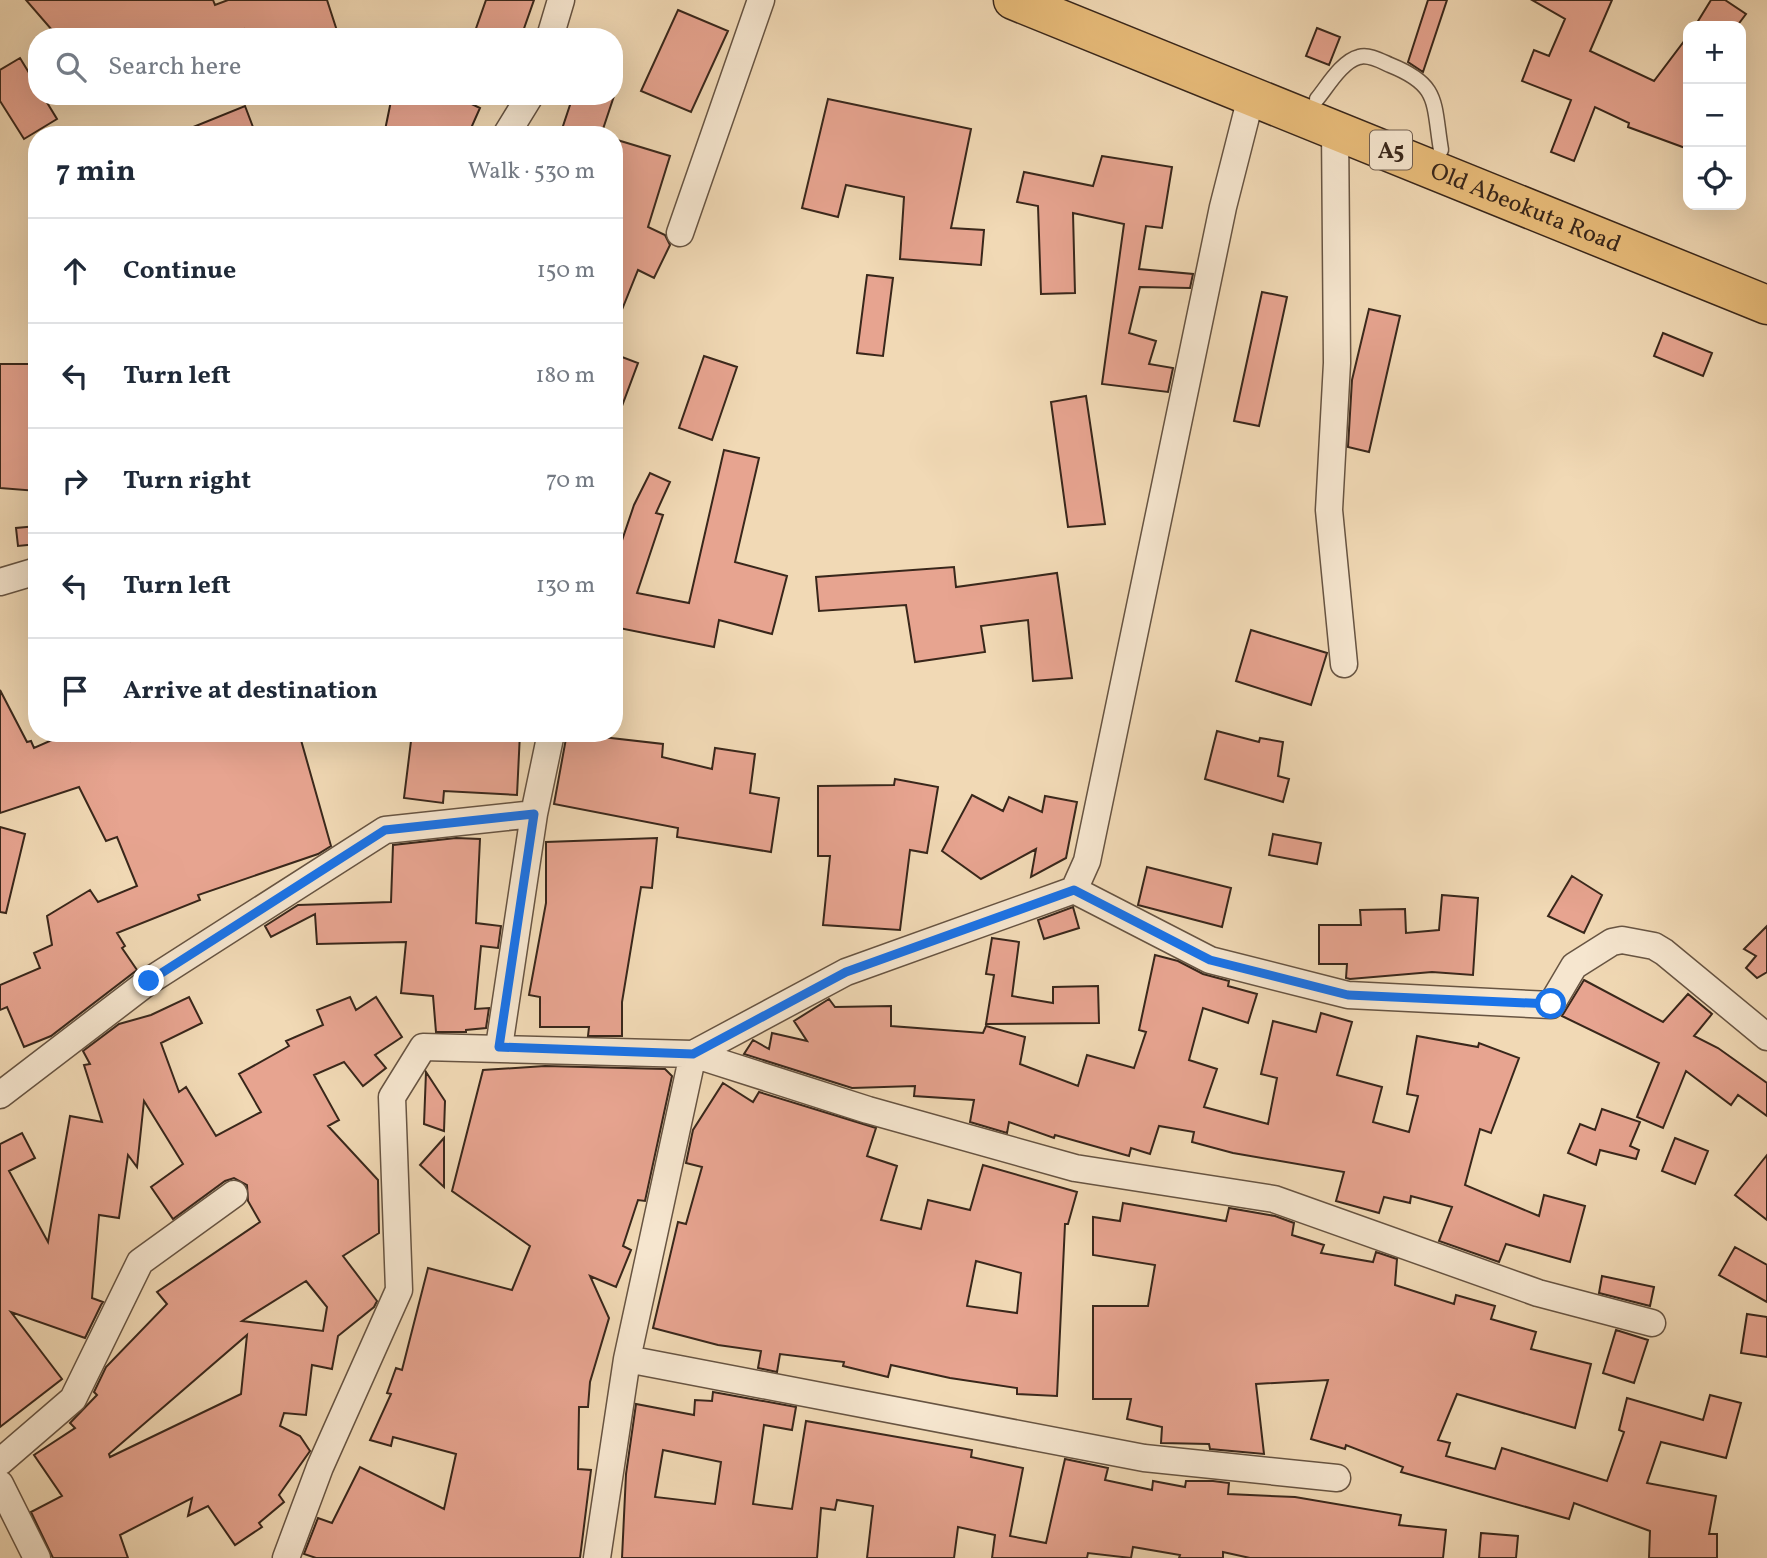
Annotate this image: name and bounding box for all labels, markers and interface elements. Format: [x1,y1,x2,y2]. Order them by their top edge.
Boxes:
map controls [1683,21,1746,210]
button: + [1683,21,1746,84]
search box [28,28,623,105]
icon: search [52,48,90,86]
text: Search here [108,49,241,85]
button: − [1683,84,1746,147]
road number: A5 [1370,130,1412,169]
button: locate [1683,147,1746,210]
text: 7 min [56,151,136,193]
street label: Old Abeokuta Road [1425,155,1626,263]
text: Walk · 530 m [468,156,595,188]
icon: ahead [56,252,94,290]
text: Continue [123,253,236,289]
text: 150 m [537,255,595,287]
icon: left [56,357,94,395]
text: Turn left [123,358,231,394]
text: 180 m [536,360,595,392]
icon: right [56,462,94,500]
text: Turn right [123,463,251,499]
text: 70 m [546,465,595,497]
icon: left [56,567,94,605]
text: Turn left [123,568,231,604]
text: 130 m [536,570,595,602]
icon: arrive [56,672,94,710]
text: Arrive at destination [123,673,378,709]
route end [133,965,164,996]
route start [1535,988,1566,1019]

